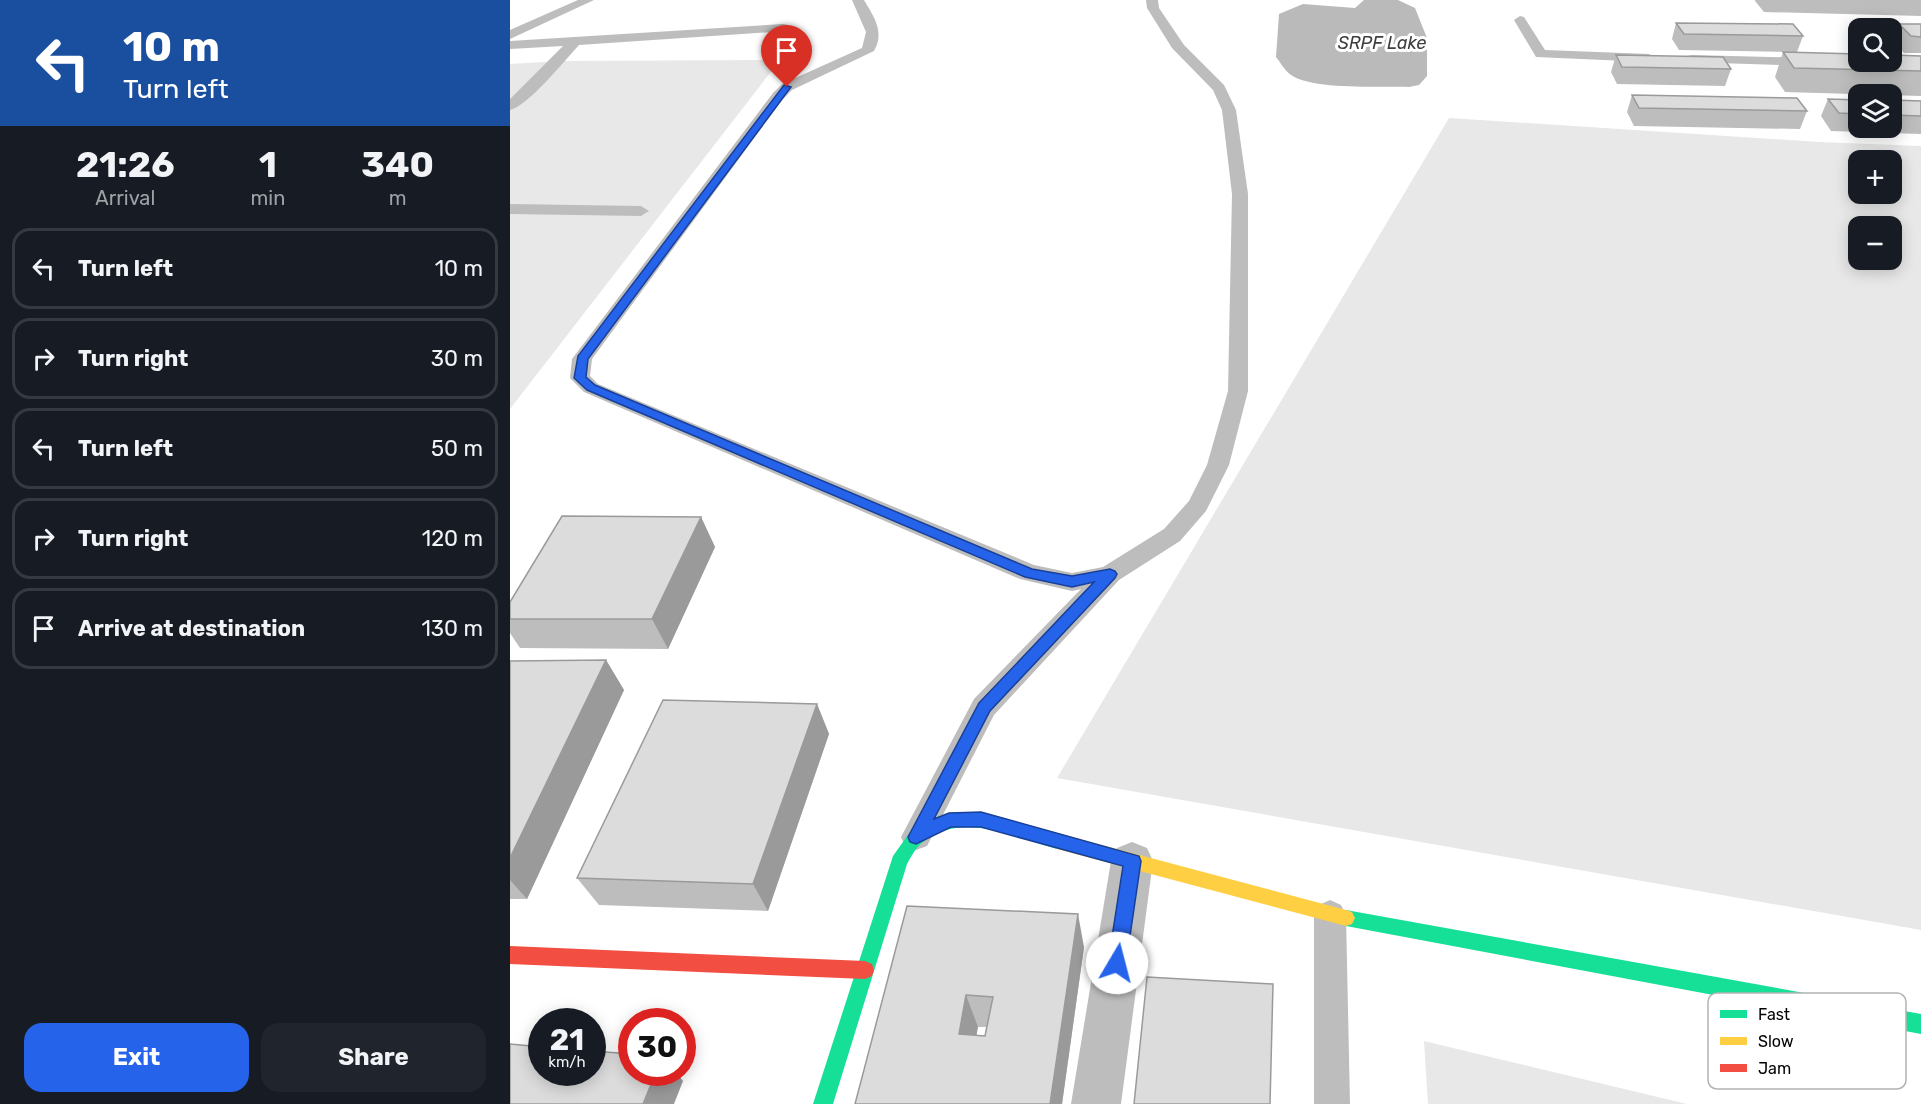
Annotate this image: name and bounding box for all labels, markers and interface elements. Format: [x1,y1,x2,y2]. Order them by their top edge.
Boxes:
map controls [1848,18,1902,270]
button: search [1848,18,1902,72]
text: 10 m [123,22,220,72]
icon: left [24,24,102,102]
pin [761,25,812,87]
water label: SRPF Lake [1338,32,1426,54]
icon: arrive [770,34,803,67]
text: Turn left [123,73,228,105]
button: layers [1848,84,1902,138]
text: 21:26 [76,143,175,186]
text: 1 [259,143,277,186]
text: 340 [361,143,434,186]
button: + [1848,150,1902,204]
text: Arrival [95,186,155,210]
text: min [251,186,285,210]
text: m [389,186,407,210]
button: − [1848,216,1902,270]
icon: left [27,252,60,285]
text: Turn left [78,255,173,282]
text: 10 m [435,255,483,282]
icon: right [27,342,60,375]
text: Turn right [78,345,188,372]
text: 30 m [431,345,483,372]
icon: left [27,432,60,465]
text: Turn left [78,435,173,462]
text: 50 m [431,435,483,462]
icon: right [27,522,60,555]
text: Turn right [78,525,188,552]
text: 120 m [422,525,483,552]
icon: arrive [27,612,60,645]
text: Arrive at destination [78,615,305,642]
text: 130 m [421,615,483,642]
position arrow [1085,931,1149,995]
legend [1708,993,1906,1089]
text: Fast [1758,1005,1790,1024]
speed limit sign: 30 [618,1008,696,1086]
text: 21 [550,1022,584,1058]
button: Exit [24,1023,249,1092]
button: Share [261,1023,486,1092]
text: Slow [1758,1032,1794,1051]
text: km/h [548,1053,586,1071]
text: Jam [1758,1059,1791,1078]

